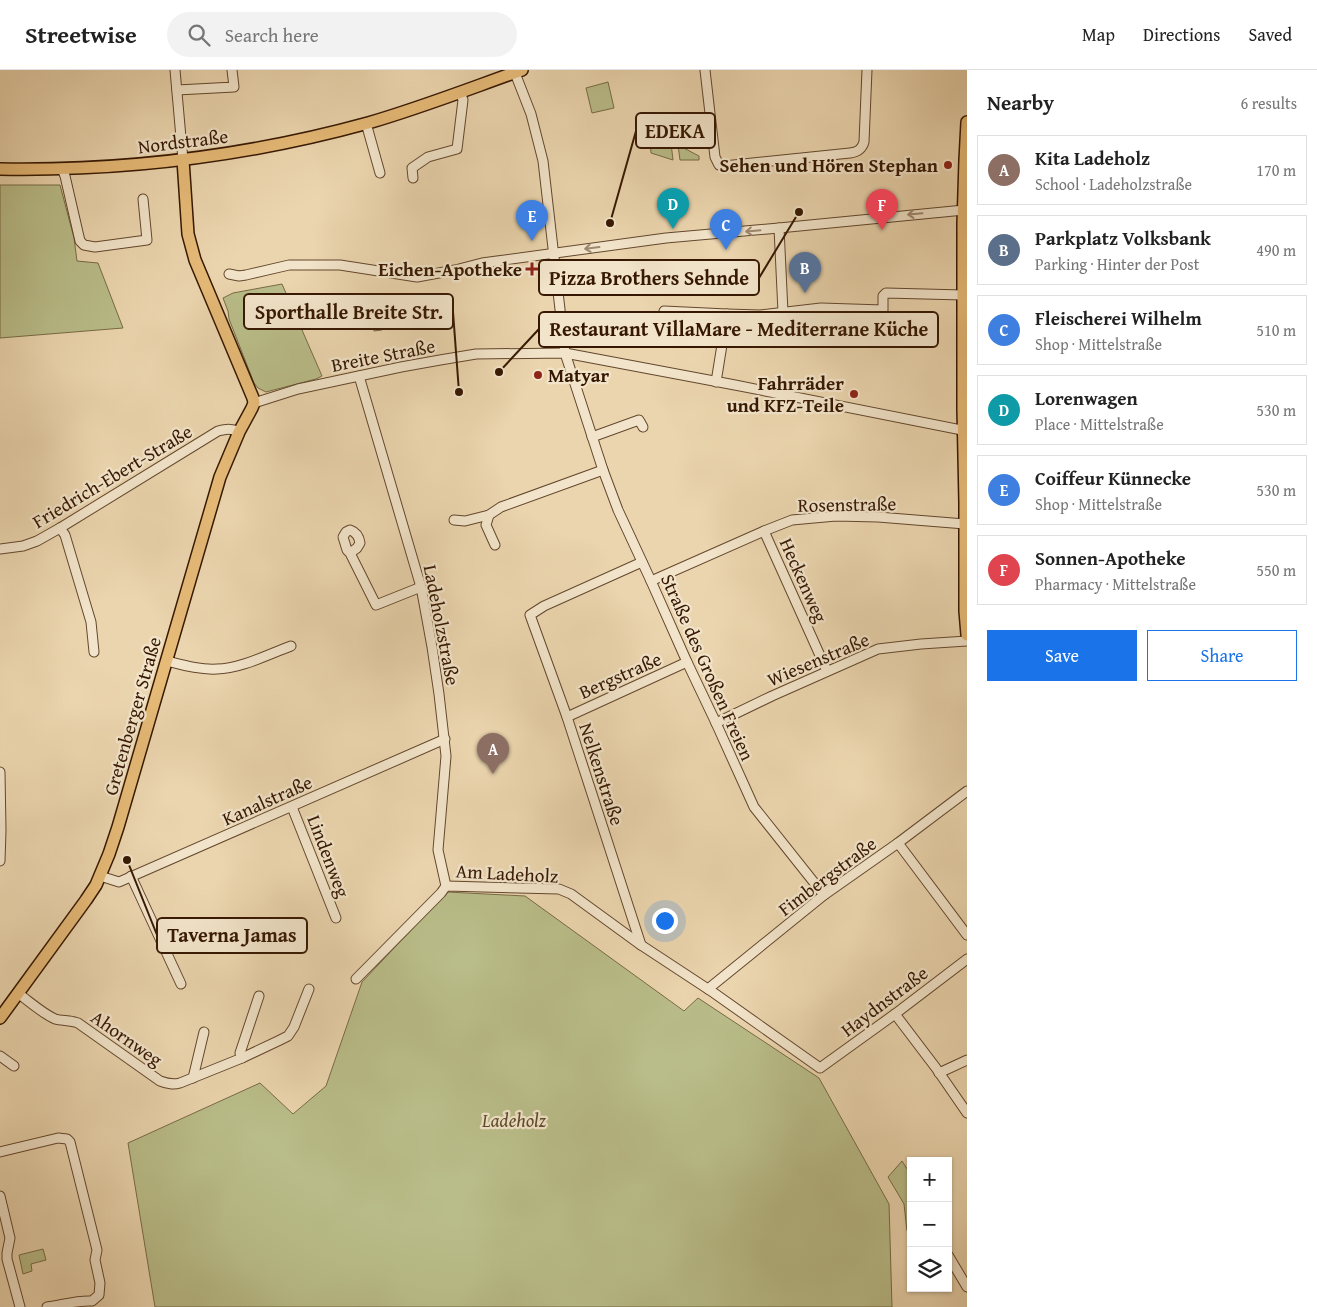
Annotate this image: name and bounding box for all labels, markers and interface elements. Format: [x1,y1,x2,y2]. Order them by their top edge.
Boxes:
search box [167,12,517,57]
text: Streetwise [25,17,137,52]
icon: search [185,21,213,49]
text: Search here [225,21,319,49]
text: Map [1082,21,1115,48]
text: Directions [1143,21,1220,48]
text: Saved [1248,21,1292,48]
text: Nearby [987,87,1054,118]
text: 6 results [1240,91,1297,115]
callout: EDEKA [636,113,715,148]
text: EDEKA [645,116,705,145]
street label: Nordstraße [136,122,230,160]
text: Kita Ladeholz [1035,144,1150,172]
place label: Sehen und Hören Stephan [720,151,939,179]
text: A [999,158,1009,182]
text: 170 m [1256,158,1296,182]
marker: Sehen und Hören Stephan [942,159,954,171]
text: School · Ladeholzstraße [1035,172,1192,196]
pin: D [657,188,689,229]
pin: F [866,189,898,230]
pin: E [516,200,548,241]
pin: C [710,209,742,250]
one-way arrow [907,209,923,219]
text: Parkplatz Volksbank [1035,224,1211,252]
one-way arrow [746,226,762,235]
text: B [999,238,1009,262]
text: 490 m [1256,238,1296,262]
one-way arrow [584,243,600,253]
pin: B [789,252,821,293]
text: Parking · Hinter der Post [1035,252,1199,276]
place label: Eichen-Apotheke [378,255,522,283]
callout: Pizza Brothers Sehnde [539,260,759,295]
marker: Eichen-Apotheke [526,263,538,275]
text: Pizza Brothers Sehnde [549,263,749,292]
callout: Sporthalle Breite Str. [244,294,453,329]
text: Sporthalle Breite Str. [255,297,443,326]
text: Fleischerei Wilhelm [1035,304,1202,332]
callout: Restaurant VillaMare - Mediterrane Küche [539,312,938,347]
text: Restaurant VillaMare - Mediterrane Küche [550,314,929,343]
text: C [999,318,1009,342]
text: 510 m [1256,318,1296,342]
street label: Breite Straße [329,331,437,379]
text: Shop · Mittelstraße [1035,332,1162,356]
place label: Matyar [548,361,609,389]
marker: Matyar [532,369,544,381]
place label: Fahrräder und KFZ-Teile [727,369,844,419]
text: Lorenwagen [1035,384,1138,412]
marker: Fahrräder und KFZ-Teile [848,388,860,400]
text: D [999,398,1009,422]
text: 530 m [1256,398,1296,422]
text: Place · Mittelstraße [1035,412,1164,436]
street label: Friedrich-Ebert-Straße [27,417,197,535]
text: Coiffeur Künnecke [1035,464,1191,492]
text: E [1000,478,1008,502]
text: 530 m [1256,478,1296,502]
street label: Rosenstraße [797,489,897,519]
text: Shop · Mittelstraße [1035,492,1162,516]
street label: Heckenweg [773,533,835,627]
text: Sonnen-Apotheke [1035,544,1186,572]
text: F [1000,558,1008,582]
text: 550 m [1256,558,1296,582]
street label: Ladeholzstraße [417,562,467,688]
street label: Straße des Großen Freien [654,569,762,765]
text: Pharmacy · Mittelstraße [1035,572,1196,596]
street label: Wiesenstraße [763,625,873,693]
button: Save [987,630,1137,681]
button: Share [1147,630,1297,681]
street label: Gretenberger Straße [96,633,168,798]
street label: Bergstraße [574,644,666,706]
street label: Nelkenstraße [572,719,632,829]
pin: A [477,733,509,774]
street label: Kanalstraße [217,768,317,832]
street label: Lindenweg [300,811,358,902]
street label: Fimbergstraße [772,830,882,922]
street label: Am Ladeholz [455,856,559,890]
your location [652,908,678,934]
callout: Taverna Jamas [157,918,307,953]
text: Taverna Jamas [167,920,297,949]
street label: Haydnstraße [835,959,934,1043]
street label: Ahornweg [85,1003,169,1073]
park label: Ladeholz [481,1106,547,1134]
map controls [907,1157,952,1292]
button: + [907,1157,952,1202]
button: − [907,1202,952,1247]
button: layers [907,1247,952,1292]

